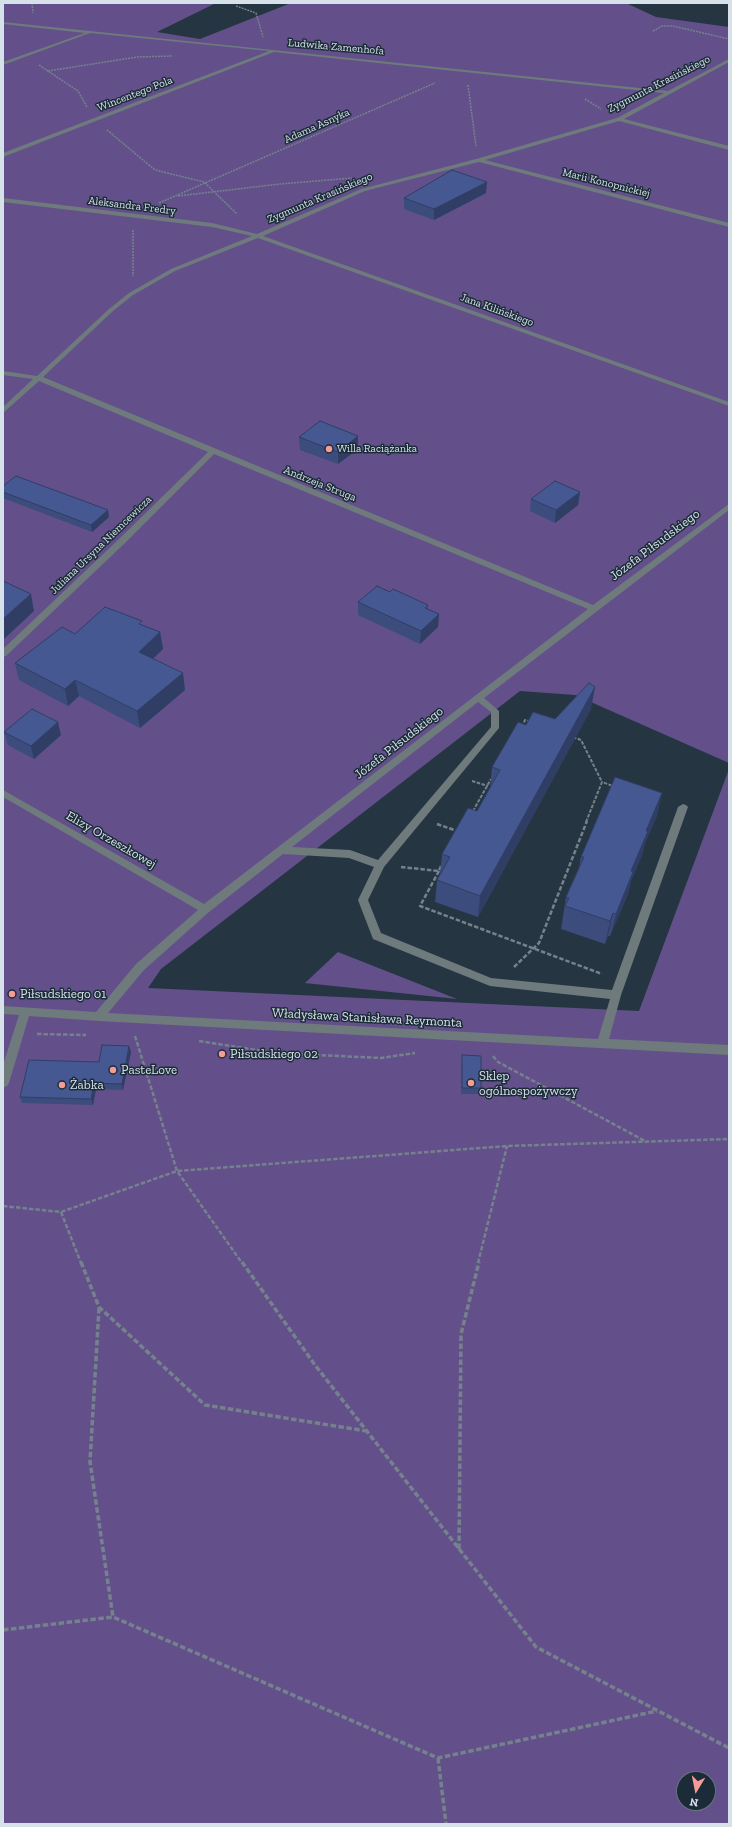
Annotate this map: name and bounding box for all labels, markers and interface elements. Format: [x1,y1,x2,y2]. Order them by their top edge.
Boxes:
street label: Ludwika Zamenhofa [287,36,385,58]
street label: Zygmunta Krasińskiego [606,52,712,116]
street label: Wincentego Pola [96,74,174,114]
street label: Adama Asnyka [282,106,352,146]
street label: Marii Konopnickiej [561,166,651,200]
street label: Zygmunta Krasińskiego [265,170,375,226]
street label: Aleksandra Fredry [87,194,177,218]
street label: Jana Kilińskiego [459,291,535,329]
place label: Willa Raciążanka [337,442,417,456]
marker: Willa Raciążanka [324,444,334,454]
street label: Andrzeja Struga [282,463,358,505]
street label: Juliana Ursyna Niemcewicza [47,493,155,597]
street label: Józefa Piłsudskiego [607,506,703,584]
street label: Józefa Piłsudskiego [351,703,447,783]
street label: Elizy Orzeszkowej [63,808,159,872]
place label: Piłsudskiego 01 [20,986,106,1002]
marker: Piłsudskiego 01 [7,989,17,999]
street label: Władysława Stanisława Reymonta [272,1005,462,1031]
place label: Piłsudskiego 02 [230,1046,318,1062]
marker: Piłsudskiego 02 [217,1049,227,1059]
place label: PasteLove [121,1062,177,1078]
marker: PasteLove [108,1065,118,1075]
place label: Sklep ogólnospożywczy [479,1068,578,1099]
place label: Żabka [70,1077,104,1093]
marker: Sklep ogólnospożywczy [466,1078,476,1088]
marker: Żabka [57,1080,67,1090]
north arrow [676,1771,716,1811]
text: N [689,1795,699,1809]

